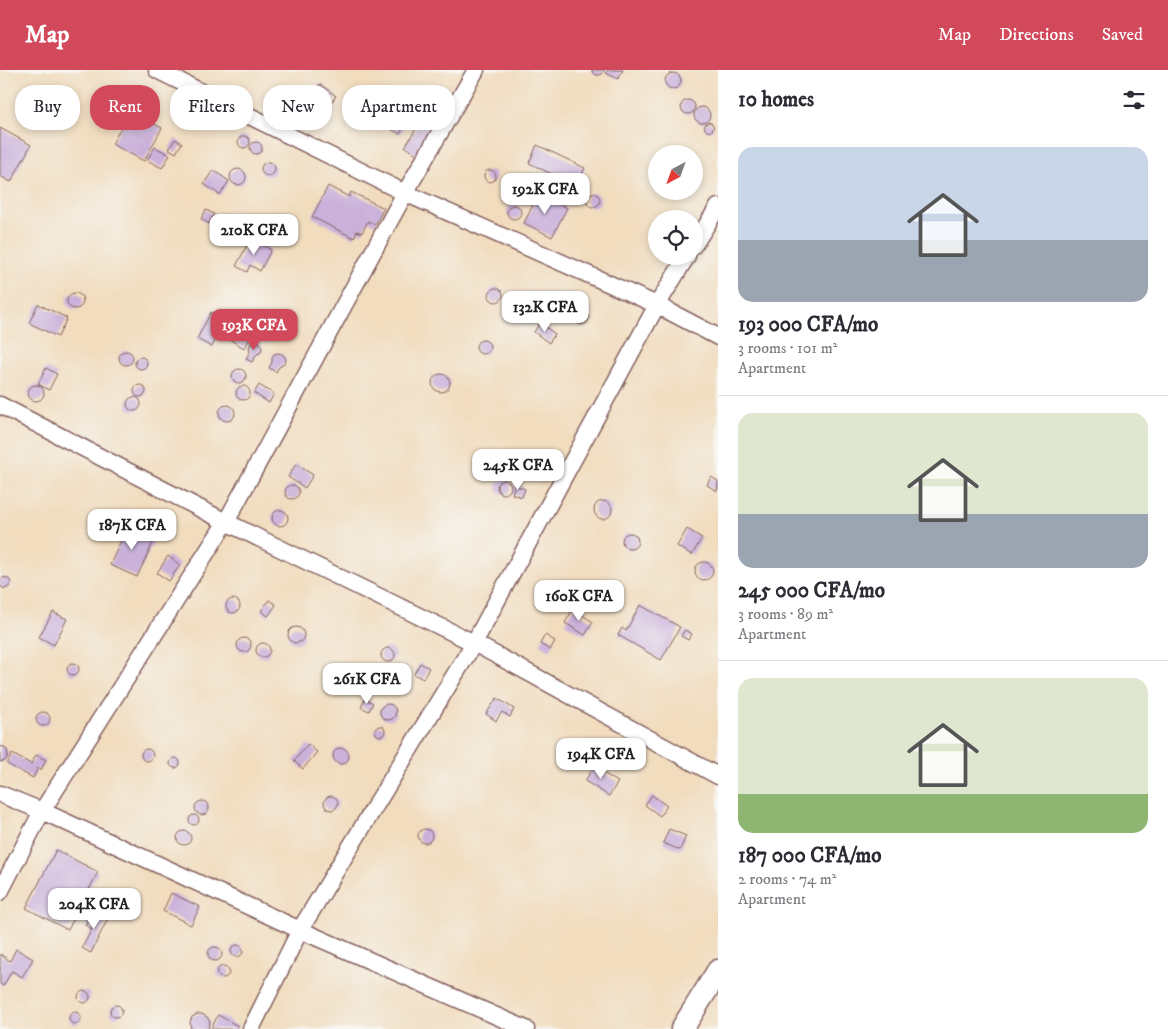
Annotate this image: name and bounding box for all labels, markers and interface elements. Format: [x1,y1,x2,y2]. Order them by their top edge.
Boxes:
text: Map [25,20,69,50]
text: Map [938,24,971,46]
text: Directions [999,24,1074,46]
text: Saved [1102,24,1143,46]
chip: Buy [15,85,80,130]
chip: Rent [90,85,160,130]
chip: Filters [170,85,253,130]
chip: New [263,85,332,130]
chip: Apartment [342,85,455,130]
icon: filters [1120,86,1148,114]
text: 10 homes [738,87,814,113]
north arrow [648,145,702,200]
map controls [648,145,703,265]
pin: 192K CFA [493,172,597,215]
text: 192K CFA [512,179,578,199]
icon: home [898,180,988,270]
button: locate [648,210,703,265]
pin: 210K CFA [202,214,306,256]
text: 210K CFA [220,220,288,240]
pin: 132K CFA [493,290,597,333]
text: 132K CFA [513,297,577,317]
pin: 193K CFA [202,308,306,351]
text: 193 000 CFA/mo [738,312,878,338]
text: 193K CFA [222,315,286,335]
text: 3 rooms · 101 m² [738,338,837,358]
text: Apartment [738,358,806,378]
icon: home [898,445,988,535]
pin: 245K CFA [466,448,570,491]
text: 245K CFA [483,455,553,475]
pin: 187K CFA [80,508,184,551]
text: 187K CFA [98,515,166,535]
text: 245 000 CFA/mo [738,578,885,604]
pin: 160K CFA [527,580,631,622]
text: 160K CFA [545,586,613,606]
text: 3 rooms · 89 m² [738,604,833,624]
text: Apartment [738,624,806,644]
pin: 261K CFA [315,662,419,705]
text: 261K CFA [334,669,400,689]
icon: home [898,710,988,800]
pin: 194K CFA [549,738,653,780]
text: 194K CFA [567,744,635,764]
text: 187 000 CFA/mo [738,843,881,869]
text: 2 rooms · 74 m² [738,869,836,889]
pin: 204K CFA [42,888,146,930]
text: Apartment [738,889,806,909]
text: 204K CFA [59,894,129,914]

